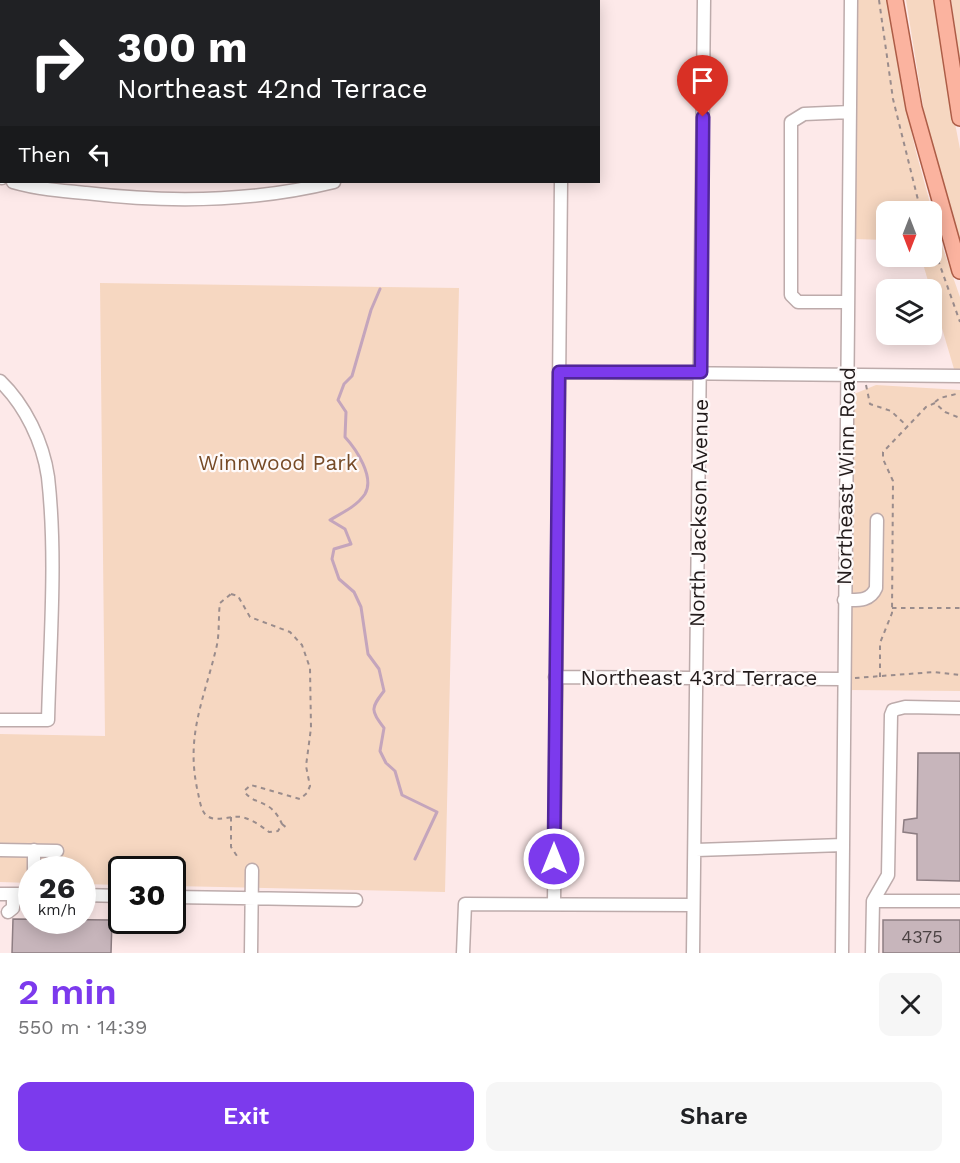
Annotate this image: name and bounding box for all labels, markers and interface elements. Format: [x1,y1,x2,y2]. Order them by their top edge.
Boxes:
text: 300 m [117,23,248,72]
icon: right [18,24,96,102]
pin [677,55,728,117]
icon: arrive [686,64,719,97]
text: Northeast 42nd Terrace [117,73,428,105]
icon: left [83,138,116,171]
text: Then [18,142,71,167]
north arrow [876,201,942,267]
map controls [876,201,942,345]
button: layers [876,279,942,345]
street label: Northeast Winn Road [831,367,860,585]
street label: North Jackson Avenue [684,399,713,627]
park label: Winnwood Park [198,450,358,475]
street label: Northeast 43rd Terrace [581,665,817,690]
position arrow [522,827,586,891]
speed limit sign: 30 [108,856,186,934]
text: 26 [39,870,75,905]
text: km/h [38,901,76,919]
house number: 4375 [901,926,943,947]
text: 2 min [18,971,117,1013]
button: close [879,973,942,1036]
text: 550 m · 14:39 [18,1015,147,1039]
button: Exit [18,1082,474,1151]
button: Share [486,1082,942,1151]

